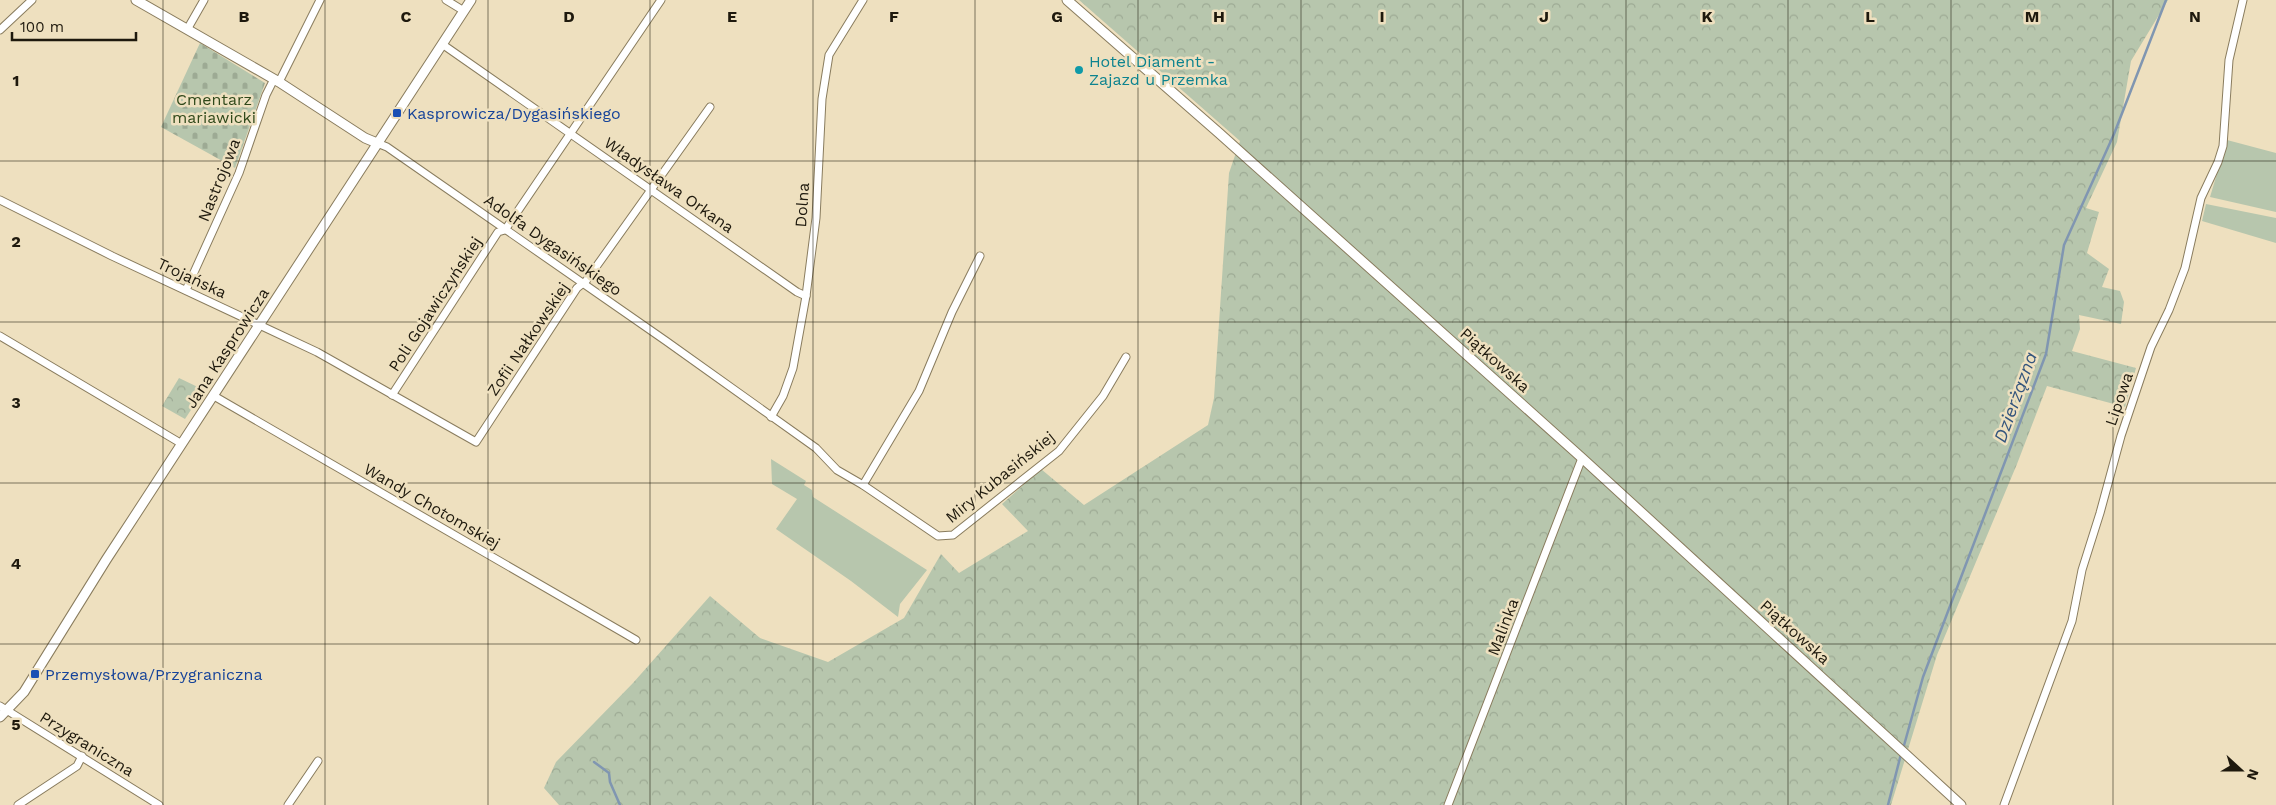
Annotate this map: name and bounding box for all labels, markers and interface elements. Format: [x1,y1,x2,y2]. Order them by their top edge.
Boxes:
text: B [239,7,250,26]
text: C [401,7,412,26]
text: D [563,7,575,26]
text: E [727,7,737,26]
text: F [889,7,899,26]
text: G [1051,7,1063,26]
text: H [1213,7,1225,26]
text: I [1379,7,1385,26]
text: J [1539,7,1549,26]
text: K [1701,7,1713,26]
text: L [1865,7,1875,26]
text: M [2025,7,2039,26]
text: N [2189,7,2201,26]
scale bar [12,10,136,42]
text: 100 m [20,18,64,36]
place label: Hotel Diament - Zajazd u Przemka [1089,52,1228,89]
marker: Hotel Diament - Zajazd u Przemka [1073,64,1085,76]
text: 1 [13,71,19,90]
park label: Cmentarz mariawicki [172,90,256,127]
place label: Kasprowicza/Dygasińskiego [407,104,621,123]
marker: Kasprowicza/Dygasińskiego [391,107,403,119]
street label: Władysława Orkana [600,133,738,237]
street label: Nastrojowa [194,136,244,224]
street label: Dolna [791,182,813,228]
street label: Adolfa Dygasińskiego [480,190,626,300]
text: 2 [11,232,21,251]
street label: Poli Gojawiczyńskiej [384,233,486,375]
street label: Trojańska [154,254,230,302]
street label: Zofii Nałkowskiej [483,279,573,399]
street label: Jana Kasprowicza [181,284,273,412]
street label: Piątkowska [1456,324,1534,396]
water label: Dzierżązna [1989,349,2041,445]
street label: Lipowa [2101,370,2137,428]
text: 3 [11,393,21,412]
street label: Miry Kubasińskiej [942,427,1058,527]
street label: Wandy Chotomskiej [360,459,504,553]
text: 4 [11,554,21,573]
street label: Malinka [1483,596,1523,658]
street label: Piątkowska [1756,596,1834,668]
place label: Przemysłowa/Przygraniczna [45,665,263,684]
marker: Przemysłowa/Przygraniczna [29,668,41,680]
street label: Przygraniczna [36,707,138,781]
text: 5 [11,715,21,734]
north arrow [2216,745,2266,795]
text: N [2244,767,2262,782]

